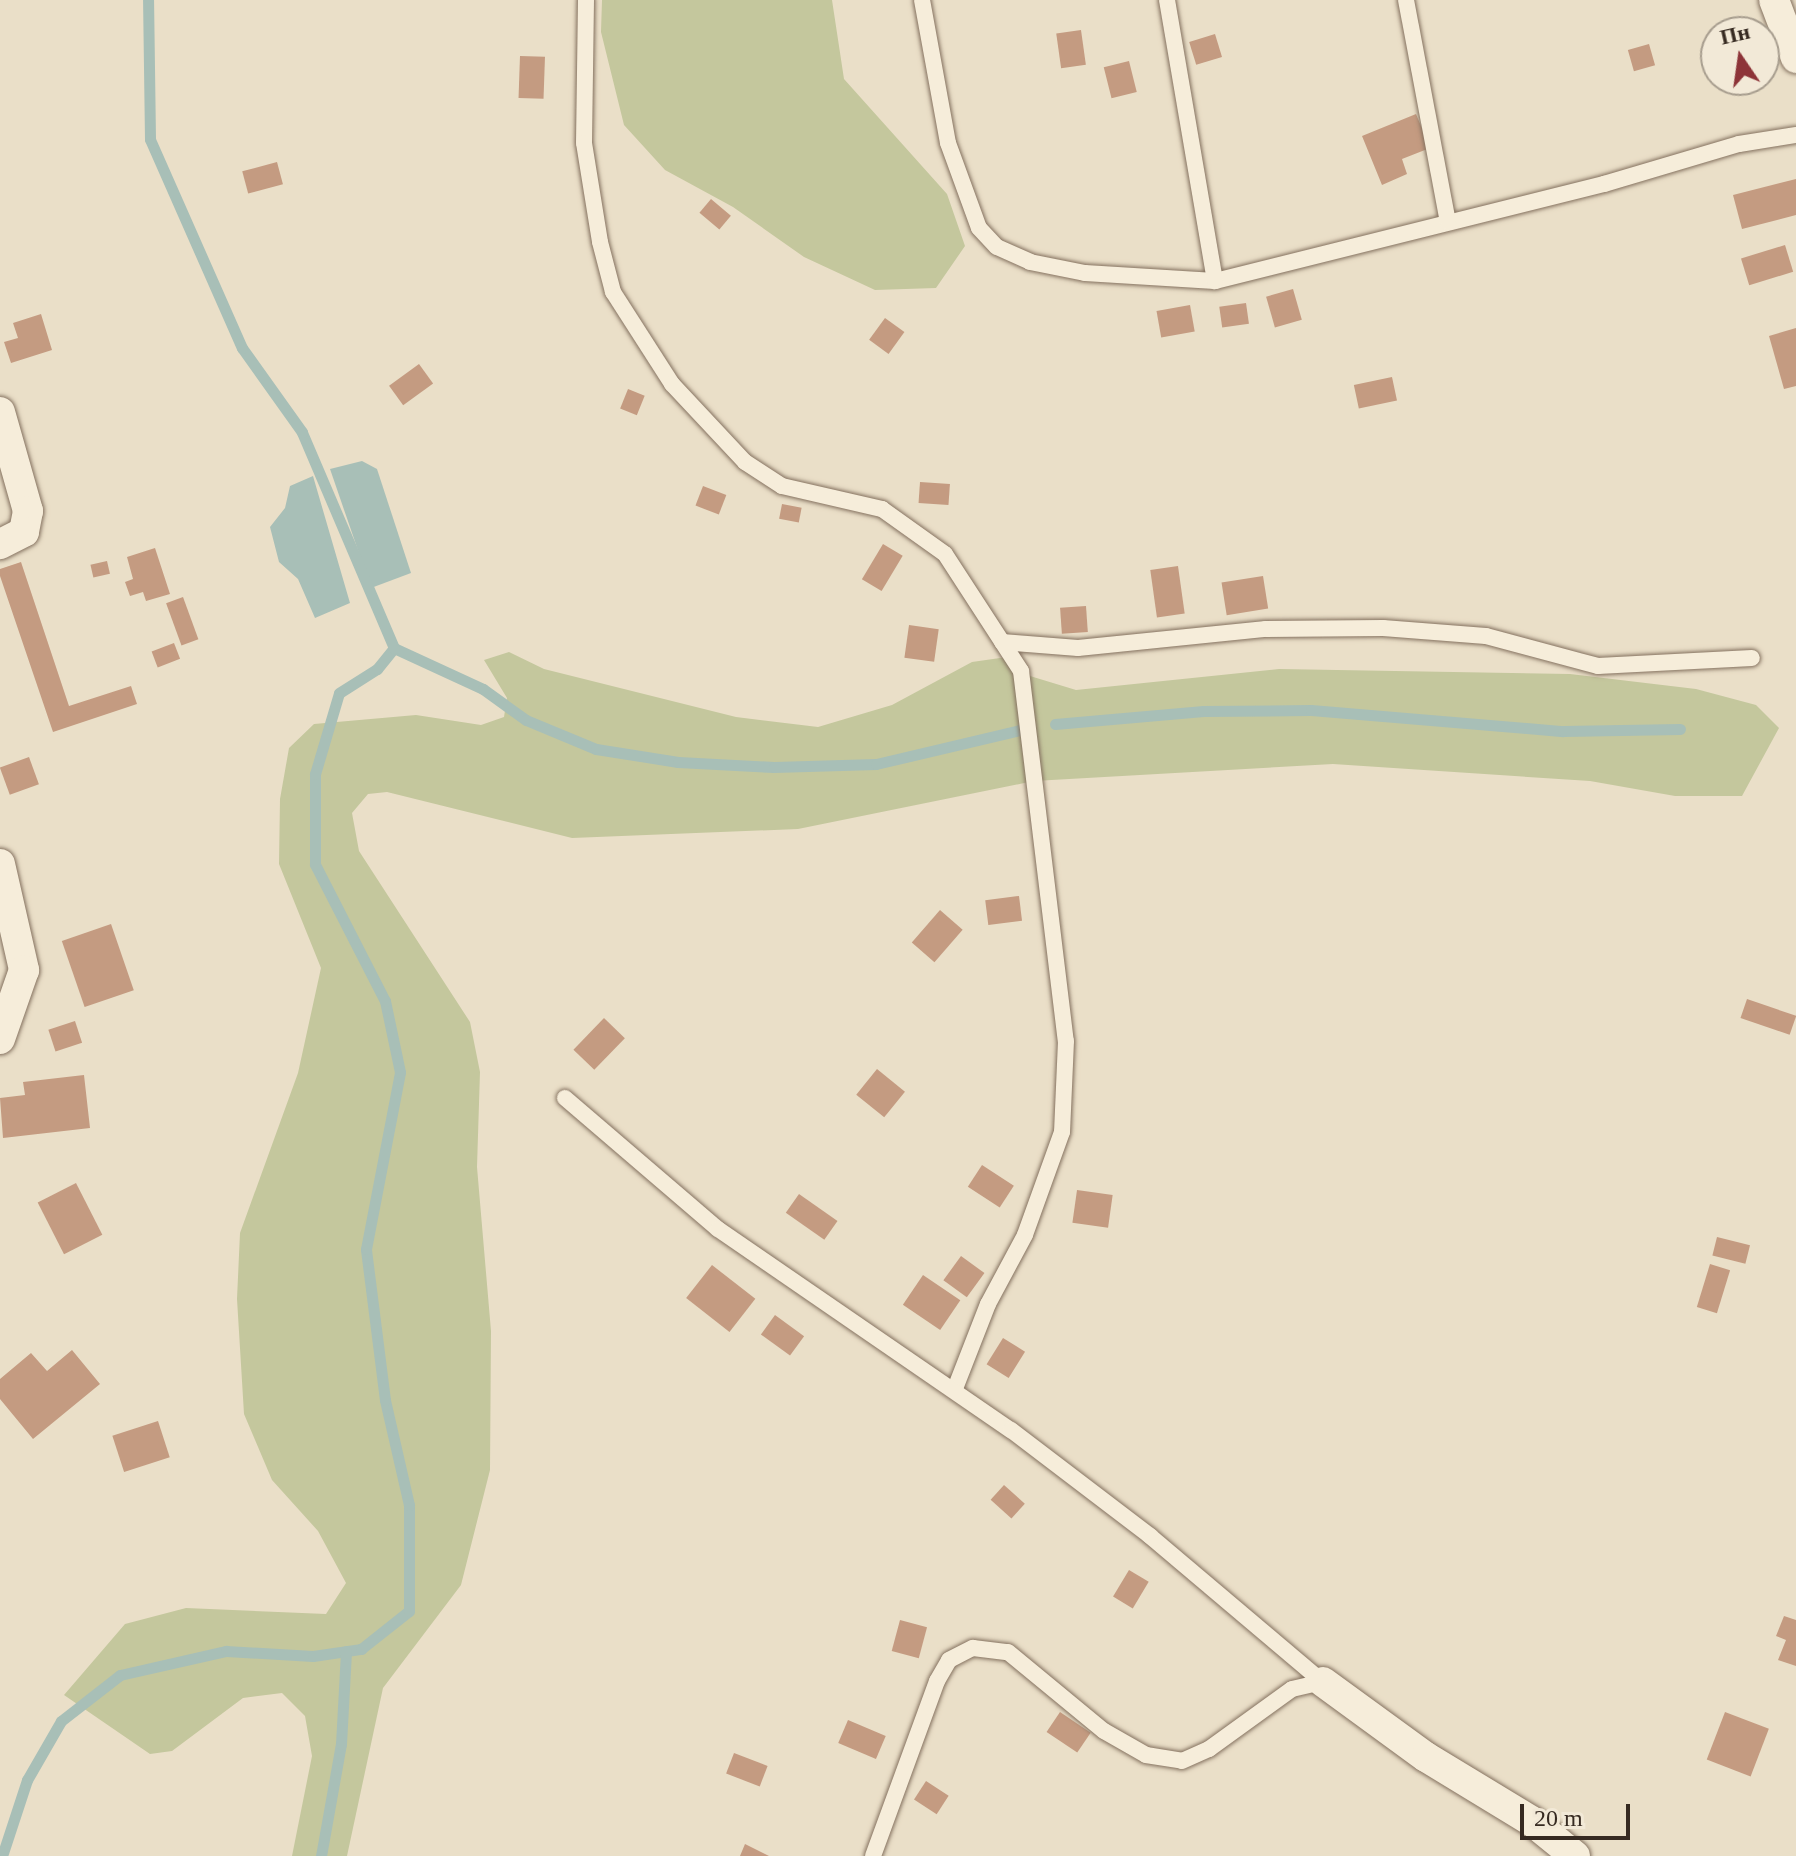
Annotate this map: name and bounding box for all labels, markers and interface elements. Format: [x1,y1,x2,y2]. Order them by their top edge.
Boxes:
north arrow [1700,16,1780,96]
text: Пн [1718,19,1752,50]
scale bar [1524,1788,1634,1838]
text: 20 m [1534,1805,1583,1831]

